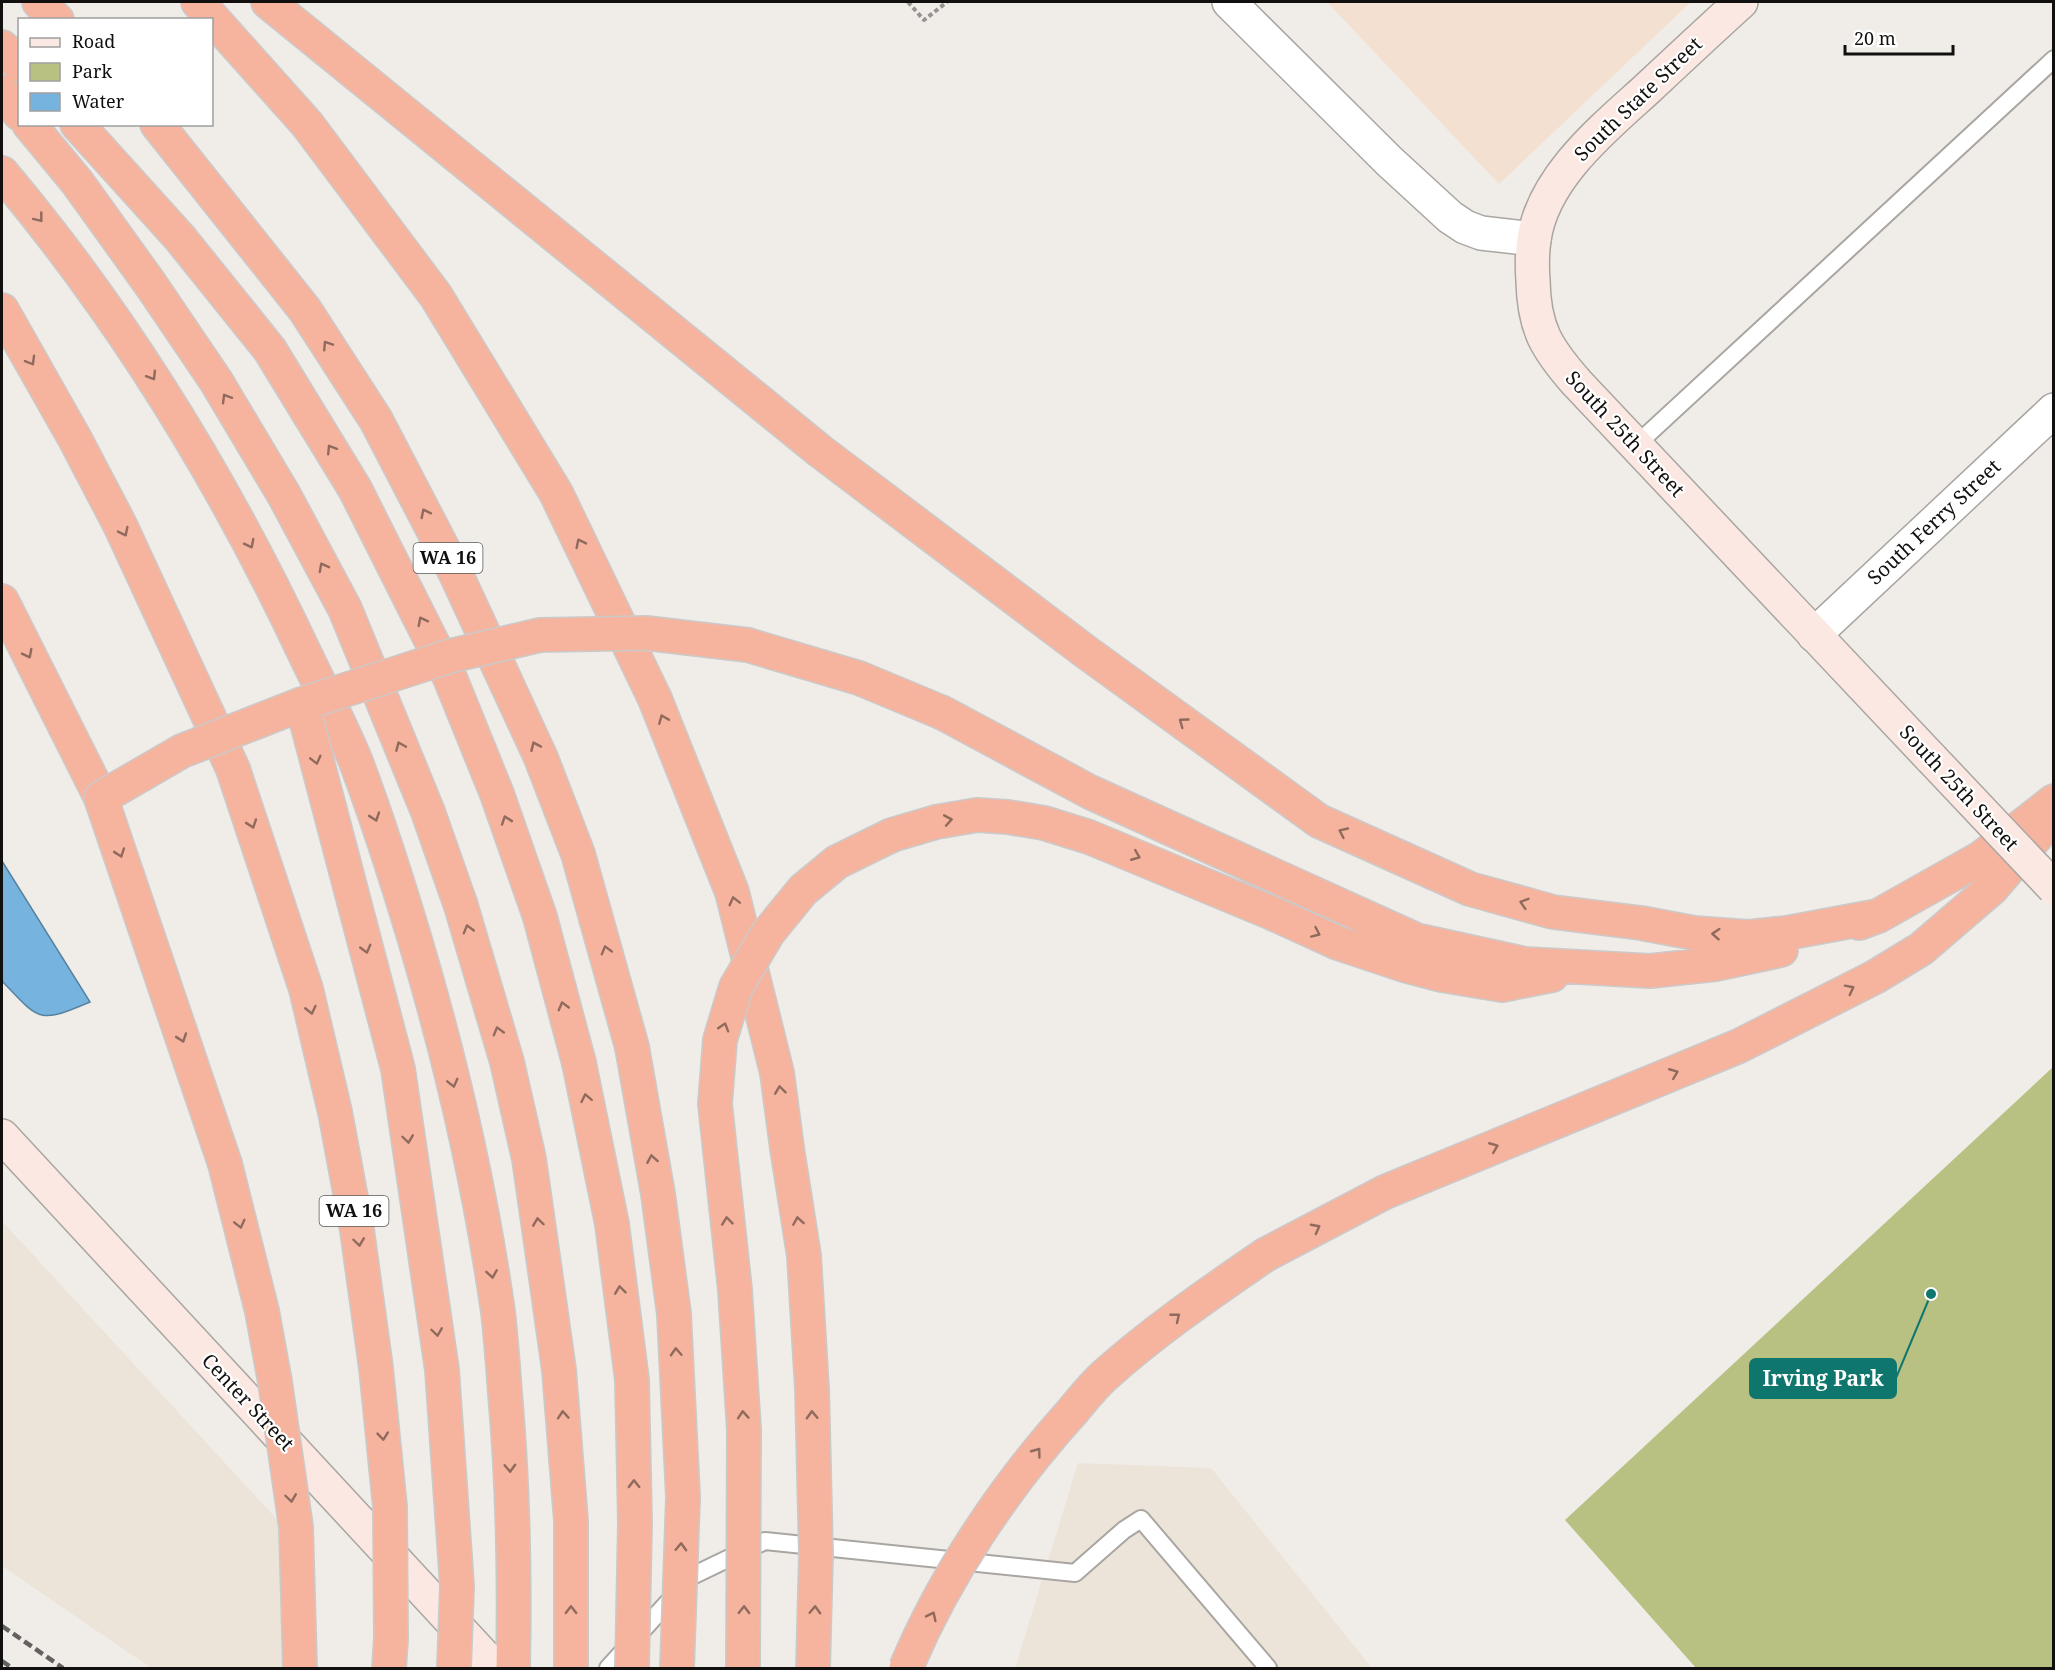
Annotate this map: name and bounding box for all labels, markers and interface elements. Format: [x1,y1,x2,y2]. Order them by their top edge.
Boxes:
legend [18,18,213,126]
scale bar [1845,18,1953,56]
text: 20 m [1854,26,1896,50]
text: Road [72,29,115,53]
street label: South State Street [1568,31,1707,167]
text: Park [72,59,112,83]
text: Water [72,89,125,113]
one-way arrow [31,211,42,222]
one-way arrow [323,340,334,351]
one-way arrow [23,355,35,365]
street label: South 25th Street [1560,365,1691,503]
one-way arrow [145,369,156,380]
one-way arrow [222,394,234,404]
one-way arrow [326,445,338,455]
street label: South Ferry Street [1861,453,2006,590]
one-way arrow [420,509,432,520]
one-way arrow [116,526,128,537]
one-way arrow [243,538,255,549]
one-way arrow [576,538,588,549]
road number: WA 16 [414,543,482,573]
one-way arrow [318,563,330,574]
one-way arrow [418,617,429,628]
one-way arrow [21,647,32,658]
one-way arrow [658,715,670,726]
one-way arrow [1178,718,1189,729]
street label: South 25th Street [1894,719,2025,857]
one-way arrow [395,741,407,752]
one-way arrow [531,742,543,753]
one-way arrow [309,755,321,765]
one-way arrow [367,811,380,822]
one-way arrow [943,814,953,827]
one-way arrow [500,815,513,826]
one-way arrow [244,819,257,829]
one-way arrow [1339,828,1350,840]
one-way arrow [113,847,125,858]
one-way arrow [1130,849,1141,861]
one-way arrow [729,896,741,907]
one-way arrow [1519,898,1530,910]
one-way arrow [463,924,475,935]
one-way arrow [1309,925,1320,937]
one-way arrow [1712,928,1721,941]
one-way arrow [358,944,371,954]
one-way arrow [601,945,613,956]
one-way arrow [1844,985,1855,997]
one-way arrow [558,1001,571,1011]
one-way arrow [303,1005,316,1015]
one-way arrow [717,1022,729,1033]
one-way arrow [493,1027,505,1037]
one-way arrow [175,1032,187,1043]
one-way arrow [1668,1068,1679,1080]
one-way arrow [445,1077,458,1087]
one-way arrow [774,1086,786,1095]
one-way arrow [580,1093,593,1103]
one-way arrow [402,1134,414,1144]
one-way arrow [1487,1142,1498,1154]
one-way arrow [646,1154,659,1164]
road number: WA 16 [320,1196,388,1226]
one-way arrow [721,1216,734,1225]
one-way arrow [793,1216,805,1225]
one-way arrow [533,1217,545,1227]
one-way arrow [233,1219,246,1229]
one-way arrow [1310,1224,1321,1235]
one-way arrow [352,1238,364,1247]
one-way arrow [485,1269,497,1278]
one-way arrow [614,1285,627,1294]
one-way arrow [1170,1313,1181,1324]
one-way arrow [430,1327,442,1336]
street label: Center Street [196,1347,301,1456]
one-way arrow [670,1348,683,1357]
callout: Irving Park [1750,1359,1896,1398]
text: Irving Park [1762,1364,1884,1392]
one-way arrow [557,1411,570,1420]
one-way arrow [737,1411,750,1420]
one-way arrow [806,1411,819,1420]
one-way arrow [376,1431,389,1440]
one-way arrow [1029,1447,1040,1458]
one-way arrow [504,1463,517,1472]
one-way arrow [628,1480,640,1489]
one-way arrow [285,1493,297,1502]
one-way arrow [675,1543,688,1552]
one-way arrow [565,1606,577,1615]
one-way arrow [738,1606,750,1615]
one-way arrow [808,1606,821,1615]
one-way arrow [924,1611,936,1622]

